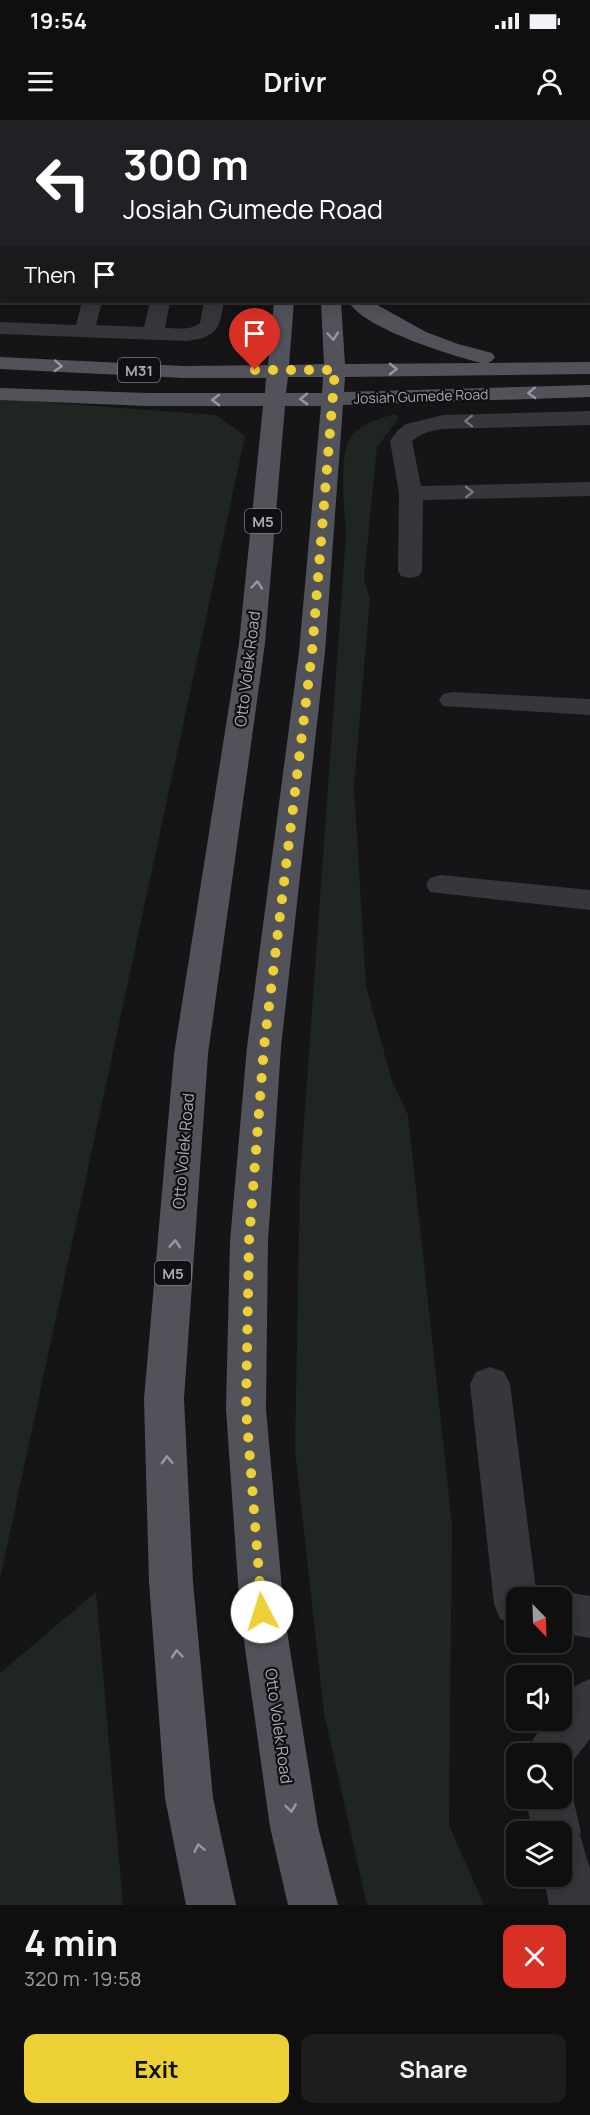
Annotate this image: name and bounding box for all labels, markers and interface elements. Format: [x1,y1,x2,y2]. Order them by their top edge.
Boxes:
text: 19:54 [30,6,87,36]
text: Drivr [264,63,326,100]
icon: menu [24,65,57,98]
icon: person [533,65,566,98]
text: 300 m [123,135,249,193]
icon: left [24,144,102,222]
text: Josiah Gumede Road [123,190,383,227]
icon: arrive [88,258,121,291]
text: Then [24,260,76,290]
pin [229,308,280,370]
icon: arrive [238,317,271,350]
one-way arrow [327,331,340,340]
road number: M31 [118,358,160,382]
one-way arrow [54,359,63,372]
one-way arrow [389,363,398,375]
street label: Josiah Gumede Road [353,384,489,408]
one-way arrow [527,386,536,399]
one-way arrow [299,393,308,405]
one-way arrow [211,394,220,406]
one-way arrow [464,415,473,427]
one-way arrow [465,485,474,498]
road number: M5 [245,509,281,533]
one-way arrow [250,580,263,589]
street label: Otto Volek Road [229,610,265,728]
street label: Otto Volek Road [167,1092,199,1210]
one-way arrow [168,1239,181,1248]
road number: M5 [155,1261,191,1285]
one-way arrow [160,1455,173,1464]
position arrow [230,1580,294,1644]
north arrow [506,1587,572,1653]
map controls [506,1587,572,1887]
one-way arrow [171,1650,184,1659]
button: sound [506,1665,572,1731]
street label: Otto Volek Road [260,1667,298,1785]
button: search [506,1743,572,1809]
one-way arrow [284,1804,296,1813]
button: layers [506,1821,572,1887]
one-way arrow [193,1843,206,1853]
text: 4 min [24,1918,118,1967]
button: close [503,1925,566,1988]
text: 320 m · 19:58 [24,1965,142,1992]
button: Exit [24,2034,289,2103]
button: Share [301,2034,566,2103]

